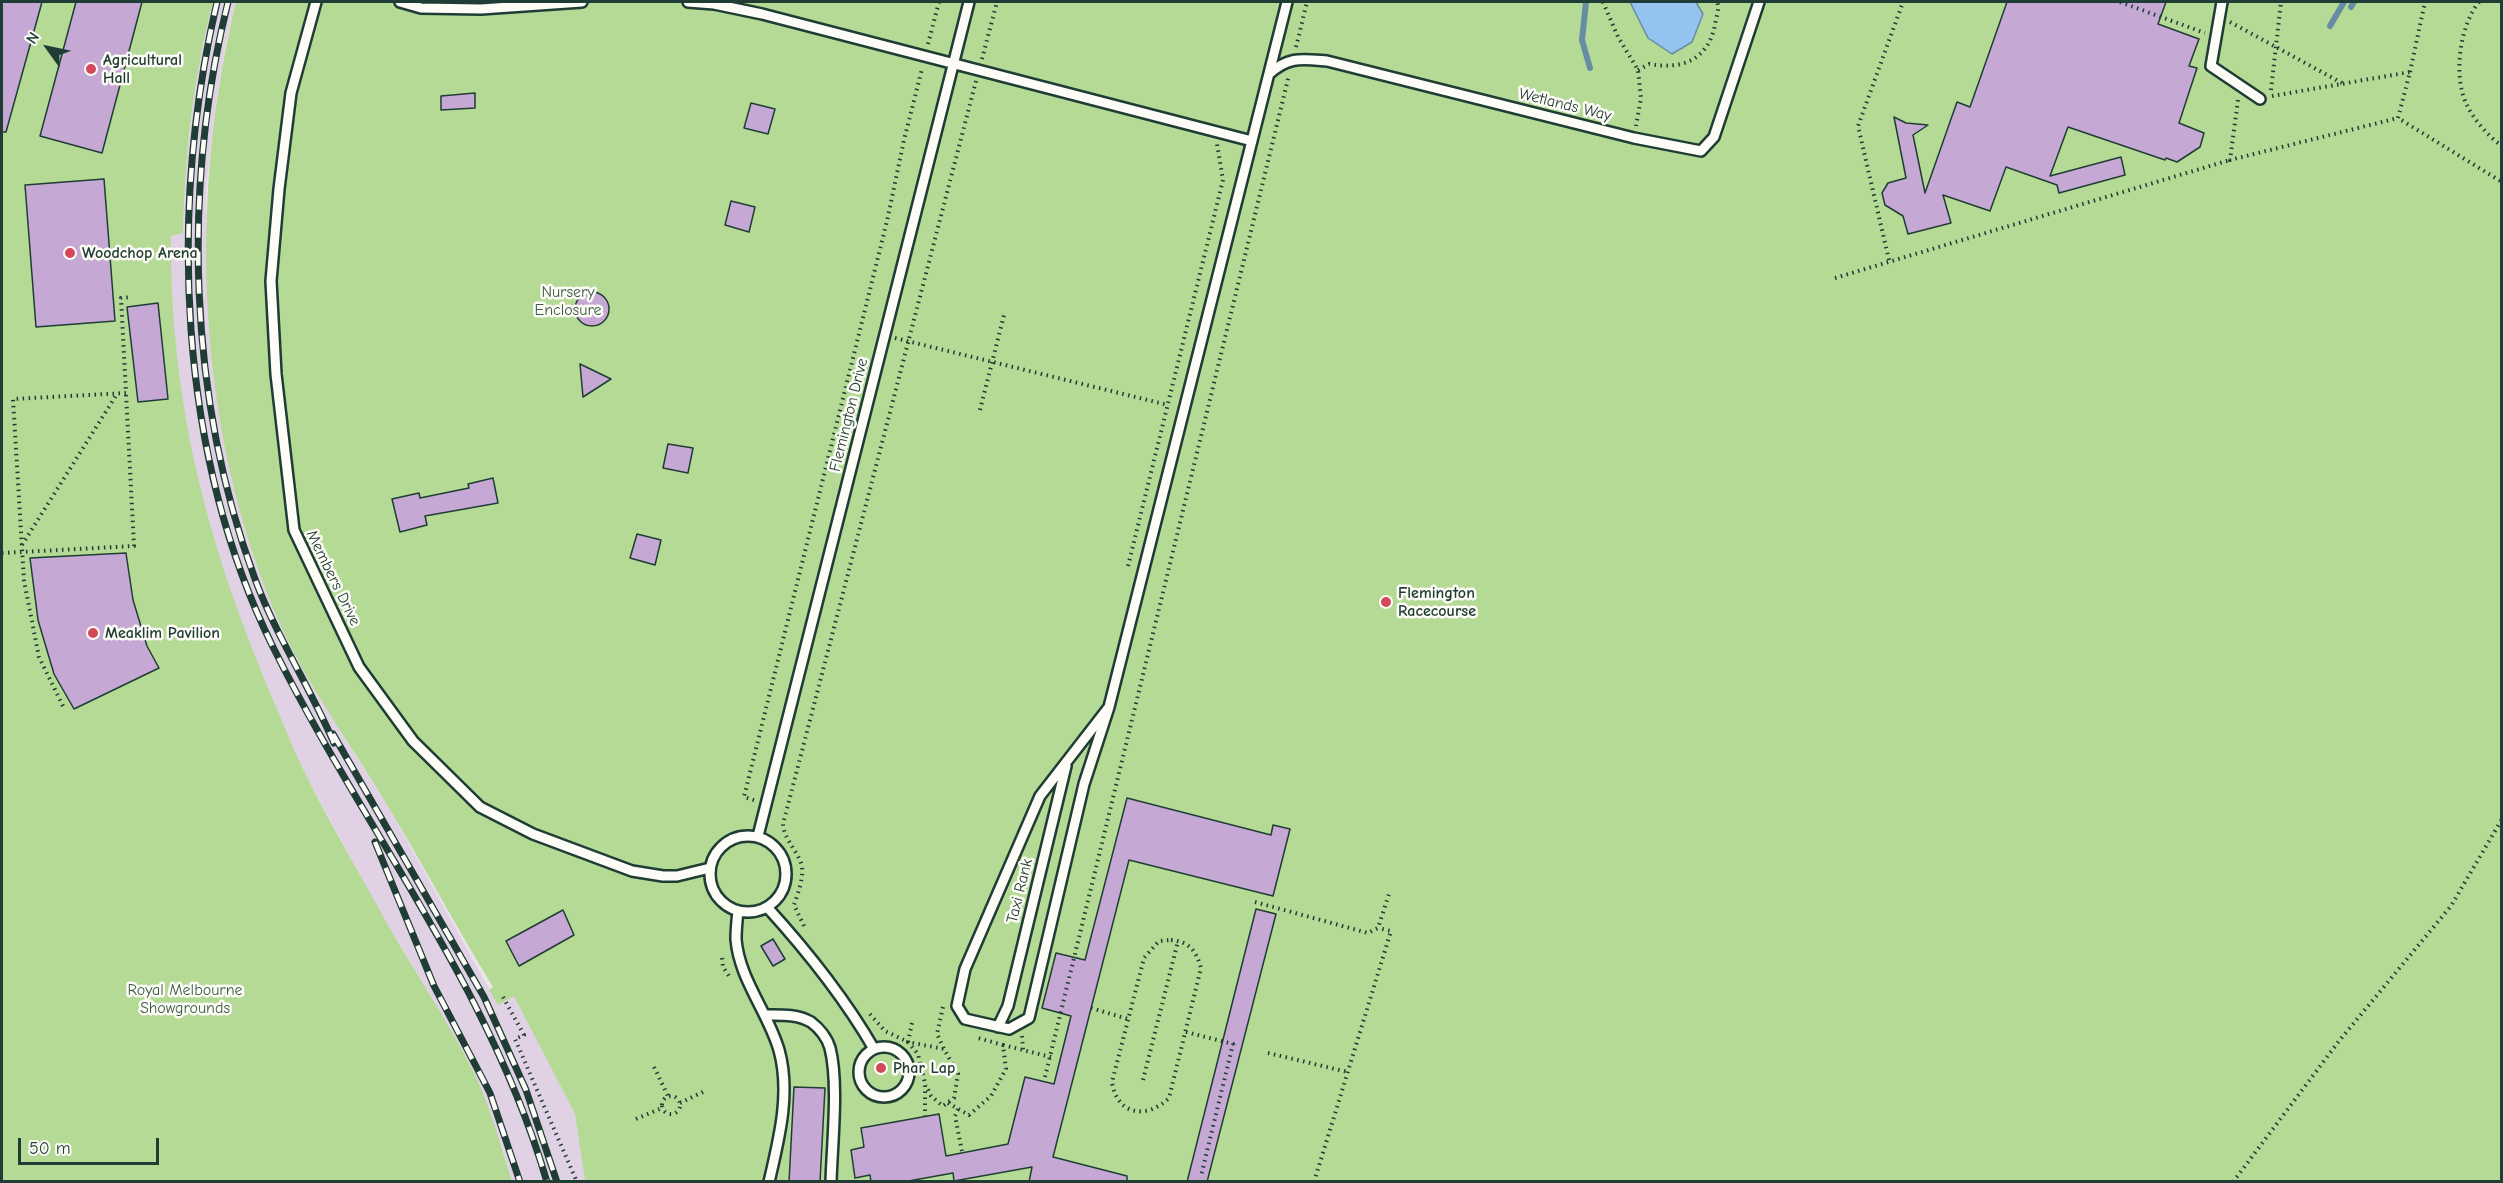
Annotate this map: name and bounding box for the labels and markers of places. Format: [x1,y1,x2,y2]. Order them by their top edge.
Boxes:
place label: Agricultural Hall [103,50,182,88]
marker: Agricultural Hall [84,62,98,76]
place label: Woodchop Arena [82,243,198,263]
marker: Woodchop Arena [63,246,77,260]
place label: Flemington Racecourse [1398,583,1476,621]
marker: Flemington Racecourse [1379,595,1393,609]
place label: Meaklim Pavilion [105,623,220,643]
marker: Meaklim Pavilion [86,626,100,640]
place label: Phar Lap [893,1058,955,1078]
marker: Phar Lap [874,1061,888,1075]

